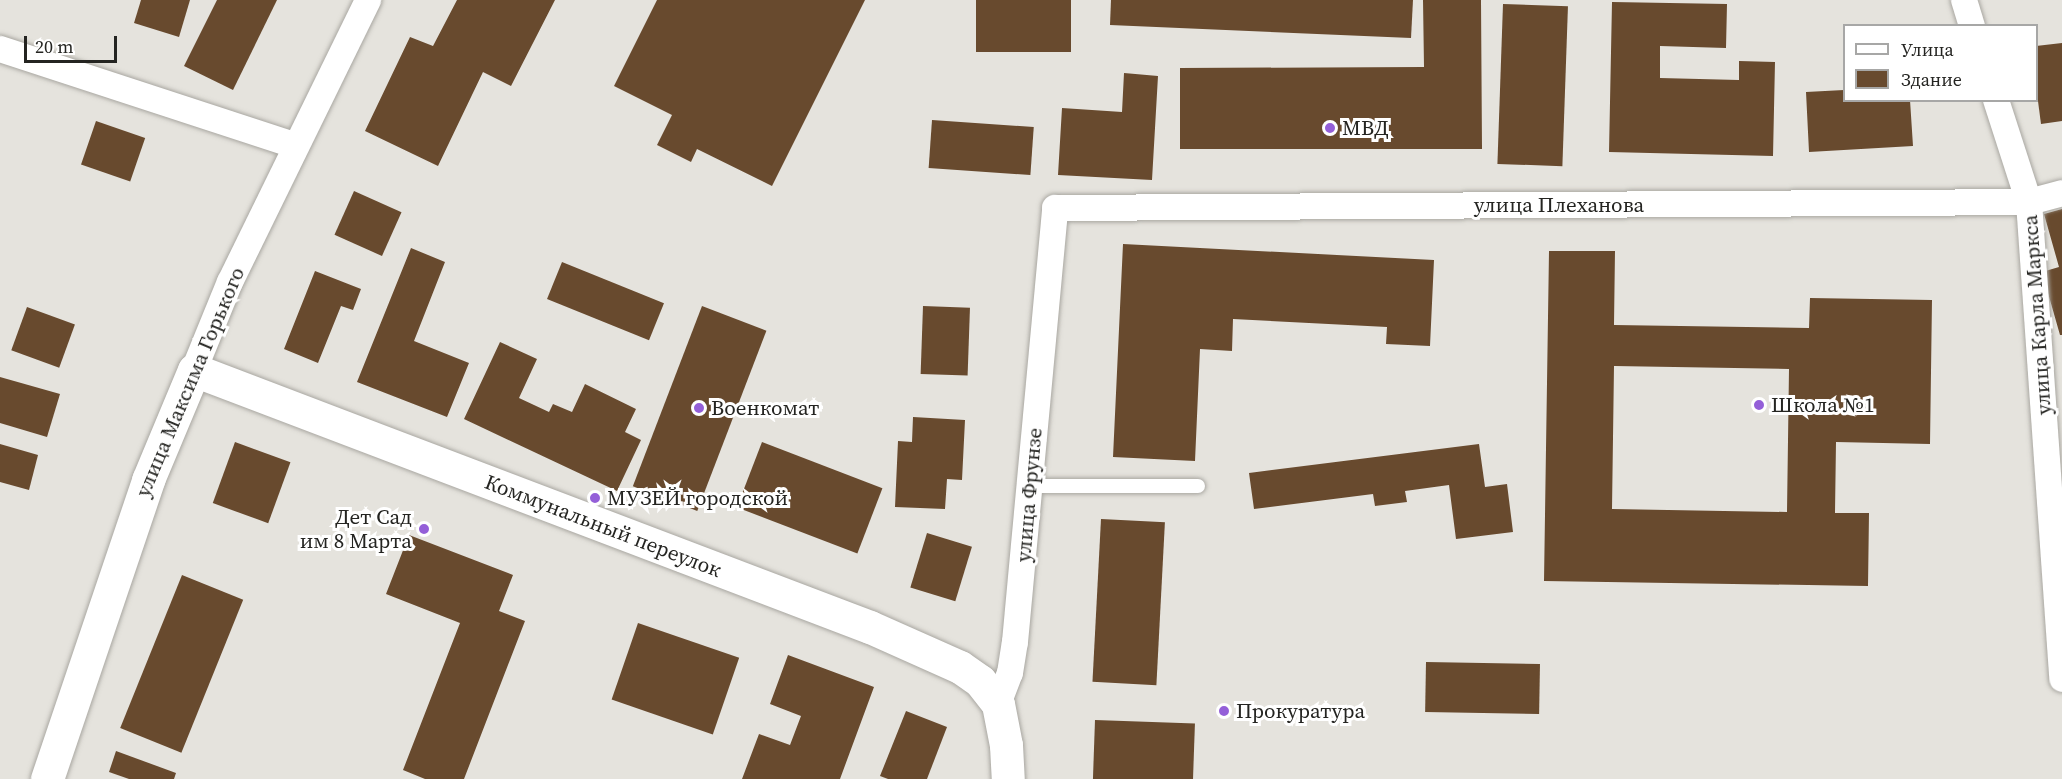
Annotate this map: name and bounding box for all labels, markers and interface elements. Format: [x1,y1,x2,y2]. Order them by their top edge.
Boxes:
scale bar [27,24,120,62]
legend [1843,24,2038,102]
text: 20 m [35,34,73,59]
text: Улица [1901,37,1954,62]
text: Здание [1901,67,1962,92]
place label: МВД [1342,115,1389,141]
marker: МВД [1323,121,1337,135]
street label: улица Плеханова [1474,192,1644,218]
street label: улица Карла Маркса [2017,214,2057,416]
street label: улица Максима Горького [130,263,250,501]
place label: Школа №1 [1771,392,1875,418]
place label: Военкомат [711,395,819,421]
marker: Школа №1 [1752,398,1766,412]
marker: Военкомат [692,401,706,415]
street label: улица Фрунзе [1011,427,1047,563]
street label: Коммунальный переулок [481,469,725,583]
place label: МУЗЕЙ городской [607,485,788,511]
marker: МУЗЕЙ городской [588,491,602,505]
place label: Дет Сад им 8 Марта [300,504,412,554]
marker: Дет Сад им 8 Марта [417,522,431,536]
place label: Прокуратура [1236,698,1365,724]
marker: Прокуратура [1217,704,1231,718]

